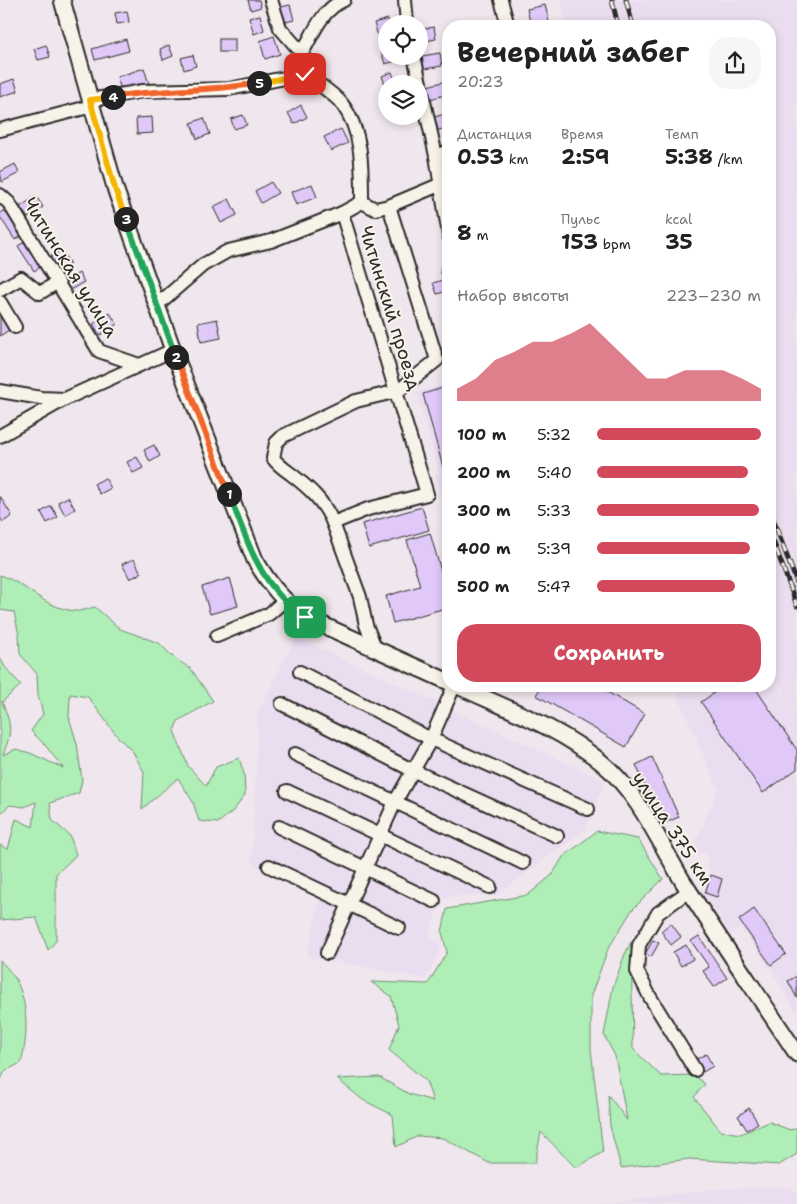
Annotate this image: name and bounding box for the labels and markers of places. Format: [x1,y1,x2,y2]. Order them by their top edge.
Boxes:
pin [284,53,326,95]
pin: 5 [246,70,272,96]
pin: 4 [100,84,126,110]
pin: 3 [114,206,138,232]
pin: 2 [164,344,188,370]
pin: 1 [216,482,242,506]
pin [284,596,326,638]

